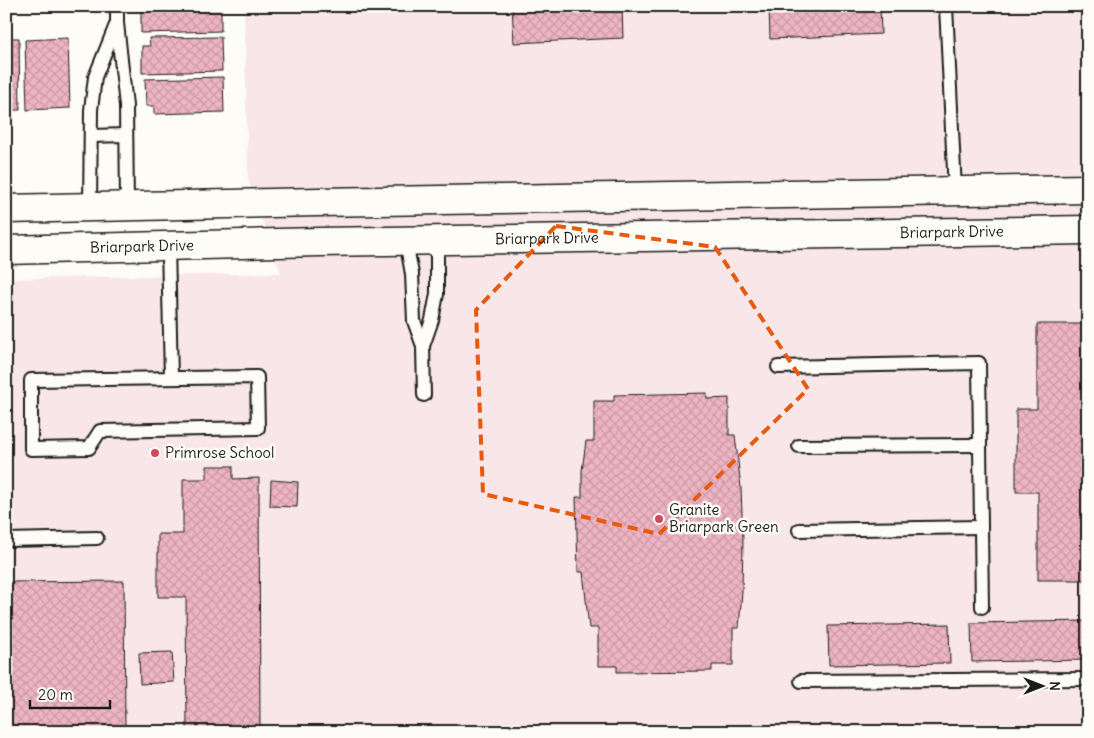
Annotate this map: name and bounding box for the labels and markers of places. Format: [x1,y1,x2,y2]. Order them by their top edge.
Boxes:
place label: Primrose School [165,443,274,462]
marker: Primrose School [149,447,161,459]
place label: Granite Briarpark Green [669,500,779,536]
marker: Granite Briarpark Green [653,513,665,525]

